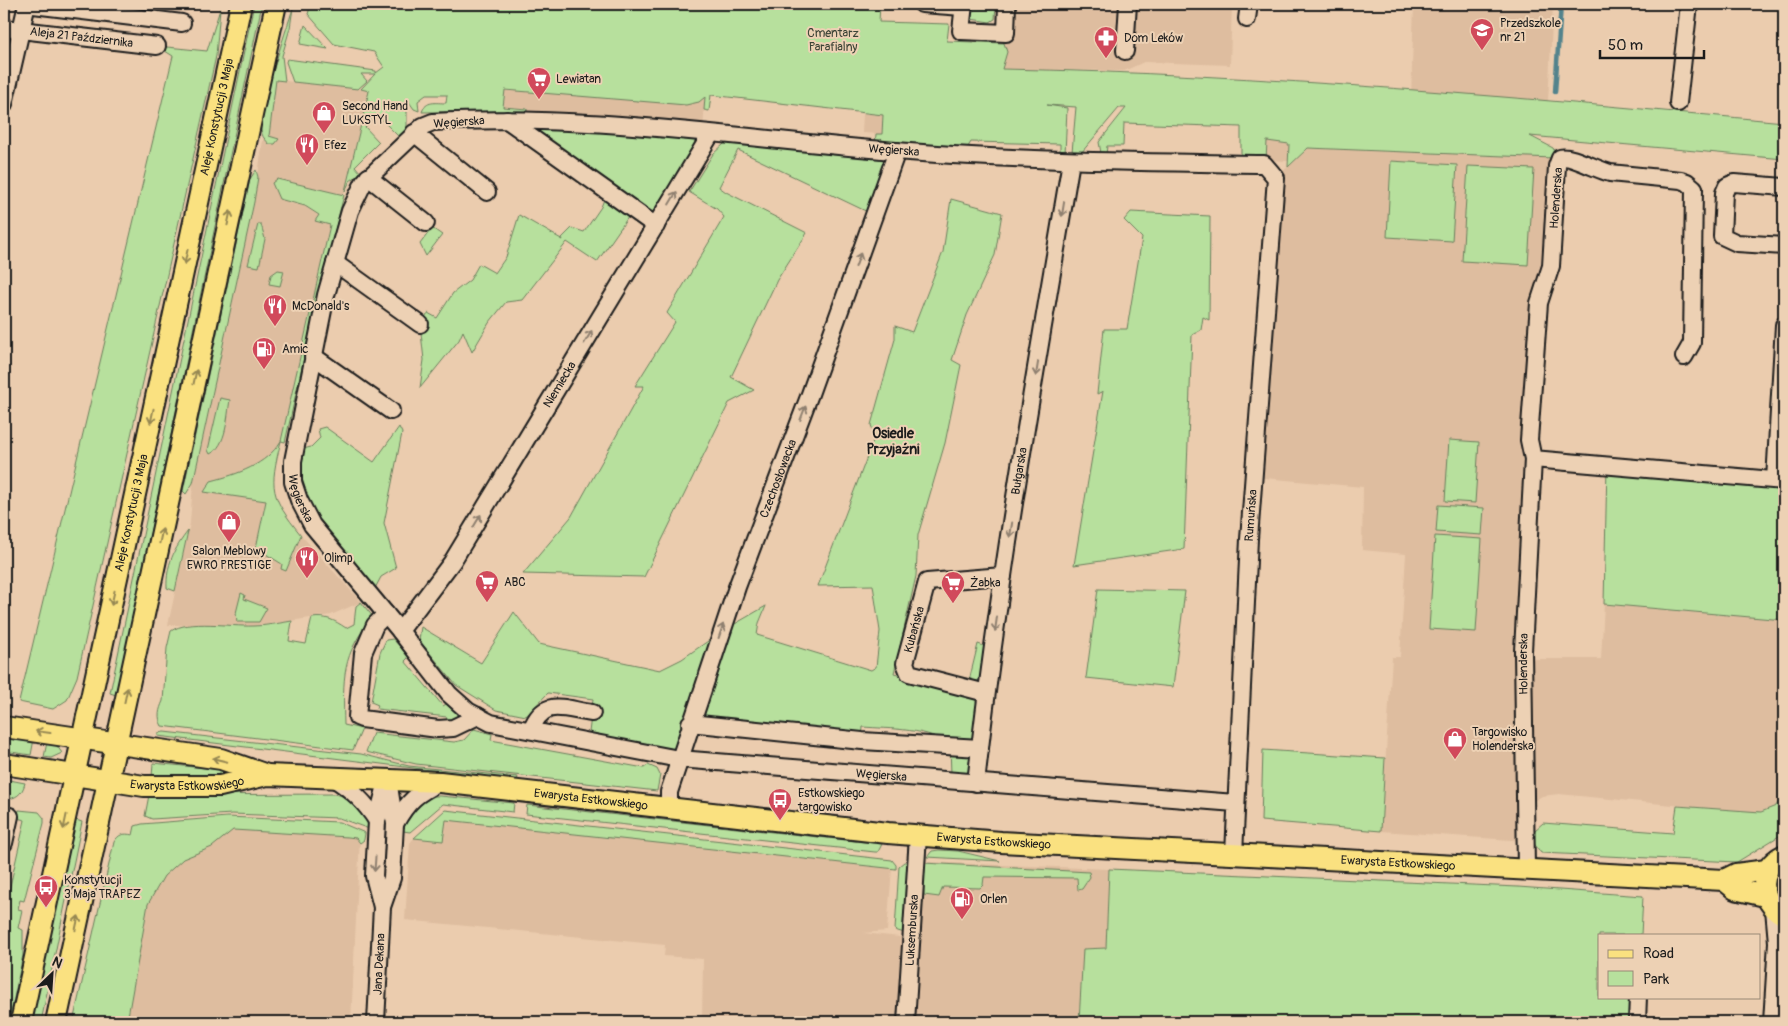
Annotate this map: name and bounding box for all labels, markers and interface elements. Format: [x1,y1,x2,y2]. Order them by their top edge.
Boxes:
place label: Przedszkole nr 21 [1500,16,1561,45]
school or university icon: Przedszkole nr 21 [1469,17,1495,51]
street label: Aleja 21 Października [29,24,134,51]
pharmacy icon: Dom Leków [1093,25,1119,59]
park label: Cmentarz Parafialny [807,26,859,55]
scale bar [1600,28,1704,60]
place label: Dom Leków [1124,31,1183,46]
text: 50 m [1608,36,1643,55]
street label: Aleje Konstytucji 3 Maja [197,56,237,177]
supermarket icon: Lewiatan [526,66,552,100]
place label: Lewiatan [556,72,601,87]
place label: Second Hand LUKSTYL [342,99,408,128]
shop icon: Second Hand LUKSTYL [311,100,337,134]
street label: Węgierska [433,113,485,132]
restaurant icon: Efez [294,132,320,166]
place label: Efez [324,138,347,153]
street label: Węgierska [868,141,920,160]
street label: Holenderska [1547,166,1566,229]
one-way arrow [668,191,678,205]
one-way arrow [1058,200,1068,216]
one-way arrow [225,211,235,227]
one-way arrow [181,248,190,264]
one-way arrow [854,253,863,268]
restaurant icon: McDonald's [262,293,288,327]
place label: McDonald's [292,299,350,314]
one-way arrow [584,330,594,344]
fuel station icon: Amic [251,336,277,370]
place label: Amic [282,342,308,357]
street label: Niemiecka [540,358,580,411]
one-way arrow [1032,361,1042,377]
one-way arrow [191,369,200,385]
one-way arrow [799,406,808,421]
one-way arrow [147,407,156,423]
district label: Osiedle Przyjaźni [866,425,920,458]
street label: Czechosłowacka [757,437,800,520]
street label: Bułgarska [1008,446,1031,496]
street label: Aleje Konstytucji 3 Maja [112,452,152,573]
street label: Węgierska [285,474,317,525]
street label: Rumuńska [1242,488,1261,542]
shop icon: Salon Meblowy EWRO PRESTIGE [216,509,242,543]
one-way arrow [472,514,482,528]
one-way arrow [1005,521,1015,537]
one-way arrow [157,528,166,544]
place label: Salon Meblowy EWRO PRESTIGE [187,544,271,573]
restaurant icon: Olimp [294,545,320,579]
place label: Olimp [324,551,353,566]
supermarket icon: ABC [474,569,500,603]
supermarket icon: Żabka [940,570,966,604]
place label: ABC [504,575,526,590]
place label: Żabka [970,575,1001,591]
one-way arrow [108,589,117,605]
street label: Kubańska [901,604,928,655]
one-way arrow [991,616,1001,632]
one-way arrow [717,623,726,639]
street label: Holenderska [1516,632,1532,695]
one-way arrow [122,687,131,703]
place label: Targowisko Holenderska [1472,725,1534,754]
shop icon: Targowisko Holenderska [1442,726,1468,760]
one-way arrow [36,727,52,737]
one-way arrow [213,754,229,764]
street label: Węgierska [855,766,908,785]
street label: Ewarysta Estkowskiego [129,773,246,794]
street label: Ewarysta Estkowskiego [533,786,649,814]
place label: Estkowskiego targowisko [797,786,865,815]
bus stop icon: Estkowskiego targowisko [767,787,793,821]
one-way arrow [60,814,69,830]
street label: Ewarysta Estkowskiego [936,830,1052,853]
street label: Ewarysta Estkowskiego [1340,853,1456,874]
one-way arrow [370,856,379,872]
place label: Konstytucji 3 Maja TRAPEZ [64,873,141,902]
bus stop icon: Konstytucji 3 Maja TRAPEZ [33,874,59,908]
fuel station icon: Orlen [949,886,975,920]
place label: Orlen [980,892,1007,907]
street label: Luksemburska [903,893,922,967]
one-way arrow [73,916,82,932]
street label: Jana Dekana [370,932,389,995]
legend [1598,934,1760,998]
text: Road [1643,944,1674,963]
north arrow [28,948,78,998]
text: N [49,953,65,972]
text: Park [1643,970,1670,989]

